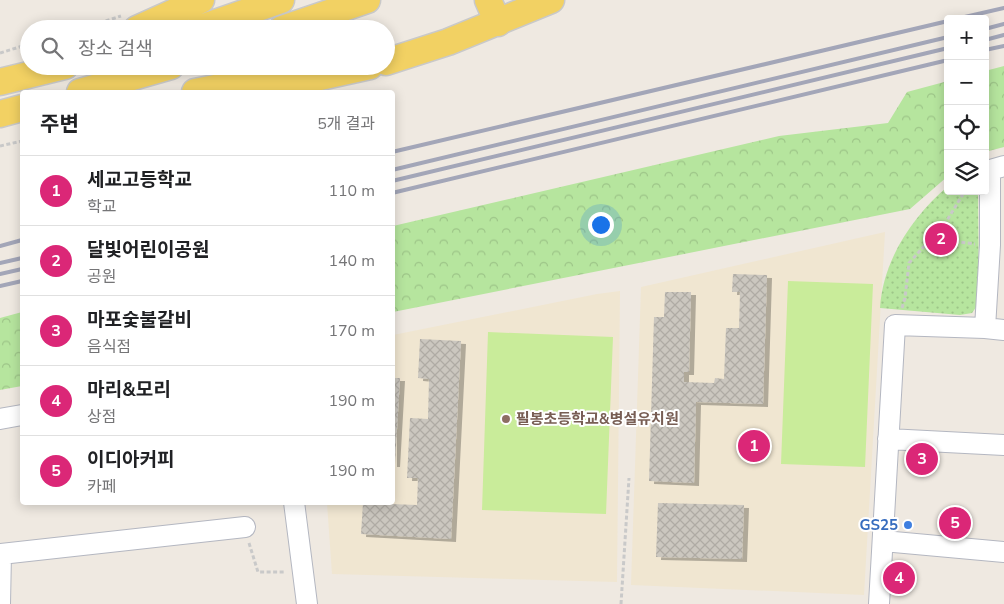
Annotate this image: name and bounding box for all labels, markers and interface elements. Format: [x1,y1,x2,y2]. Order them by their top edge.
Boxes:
map controls [944,15,989,195]
button: + [944,15,989,60]
search box [20,20,395,75]
icon: search [38,34,66,62]
text: 장소 검색 [78,36,153,62]
button: − [944,60,989,105]
button: locate [944,105,989,150]
text: 주변 [40,110,79,138]
text: 5개 결과 [317,113,375,135]
button: layers [944,150,989,195]
text: 세교고등학교 [87,167,192,193]
text: 1 [51,180,61,202]
text: 110 m [328,180,375,202]
text: 학교 [87,196,116,218]
your location [588,212,614,238]
pin: 2 [925,220,957,258]
text: 달빛어린이공원 [87,237,209,263]
text: 2 [51,250,61,272]
text: 140 m [328,250,375,272]
text: 공원 [87,266,116,288]
text: 마포숯불갈비 [87,307,192,333]
text: 3 [51,320,61,342]
text: 170 m [328,320,375,342]
text: 음식점 [87,336,131,358]
text: 마리&모리 [87,377,171,403]
text: 4 [51,390,61,412]
text: 190 m [328,390,375,412]
text: 상점 [87,406,116,428]
place label: 필봉초등학교&병설유치원 [516,409,679,429]
marker: 필봉초등학교&병설유치원 [500,413,512,425]
pin: 1 [738,427,770,465]
pin: 3 [906,440,938,478]
text: 이디아커피 [87,447,174,473]
text: 5 [51,460,61,482]
text: 190 m [328,460,375,482]
text: 카페 [87,476,116,498]
pin: 5 [939,504,971,542]
place label: GS25 [859,515,898,535]
marker: GS25 [902,519,914,531]
pin: 4 [883,559,915,597]

